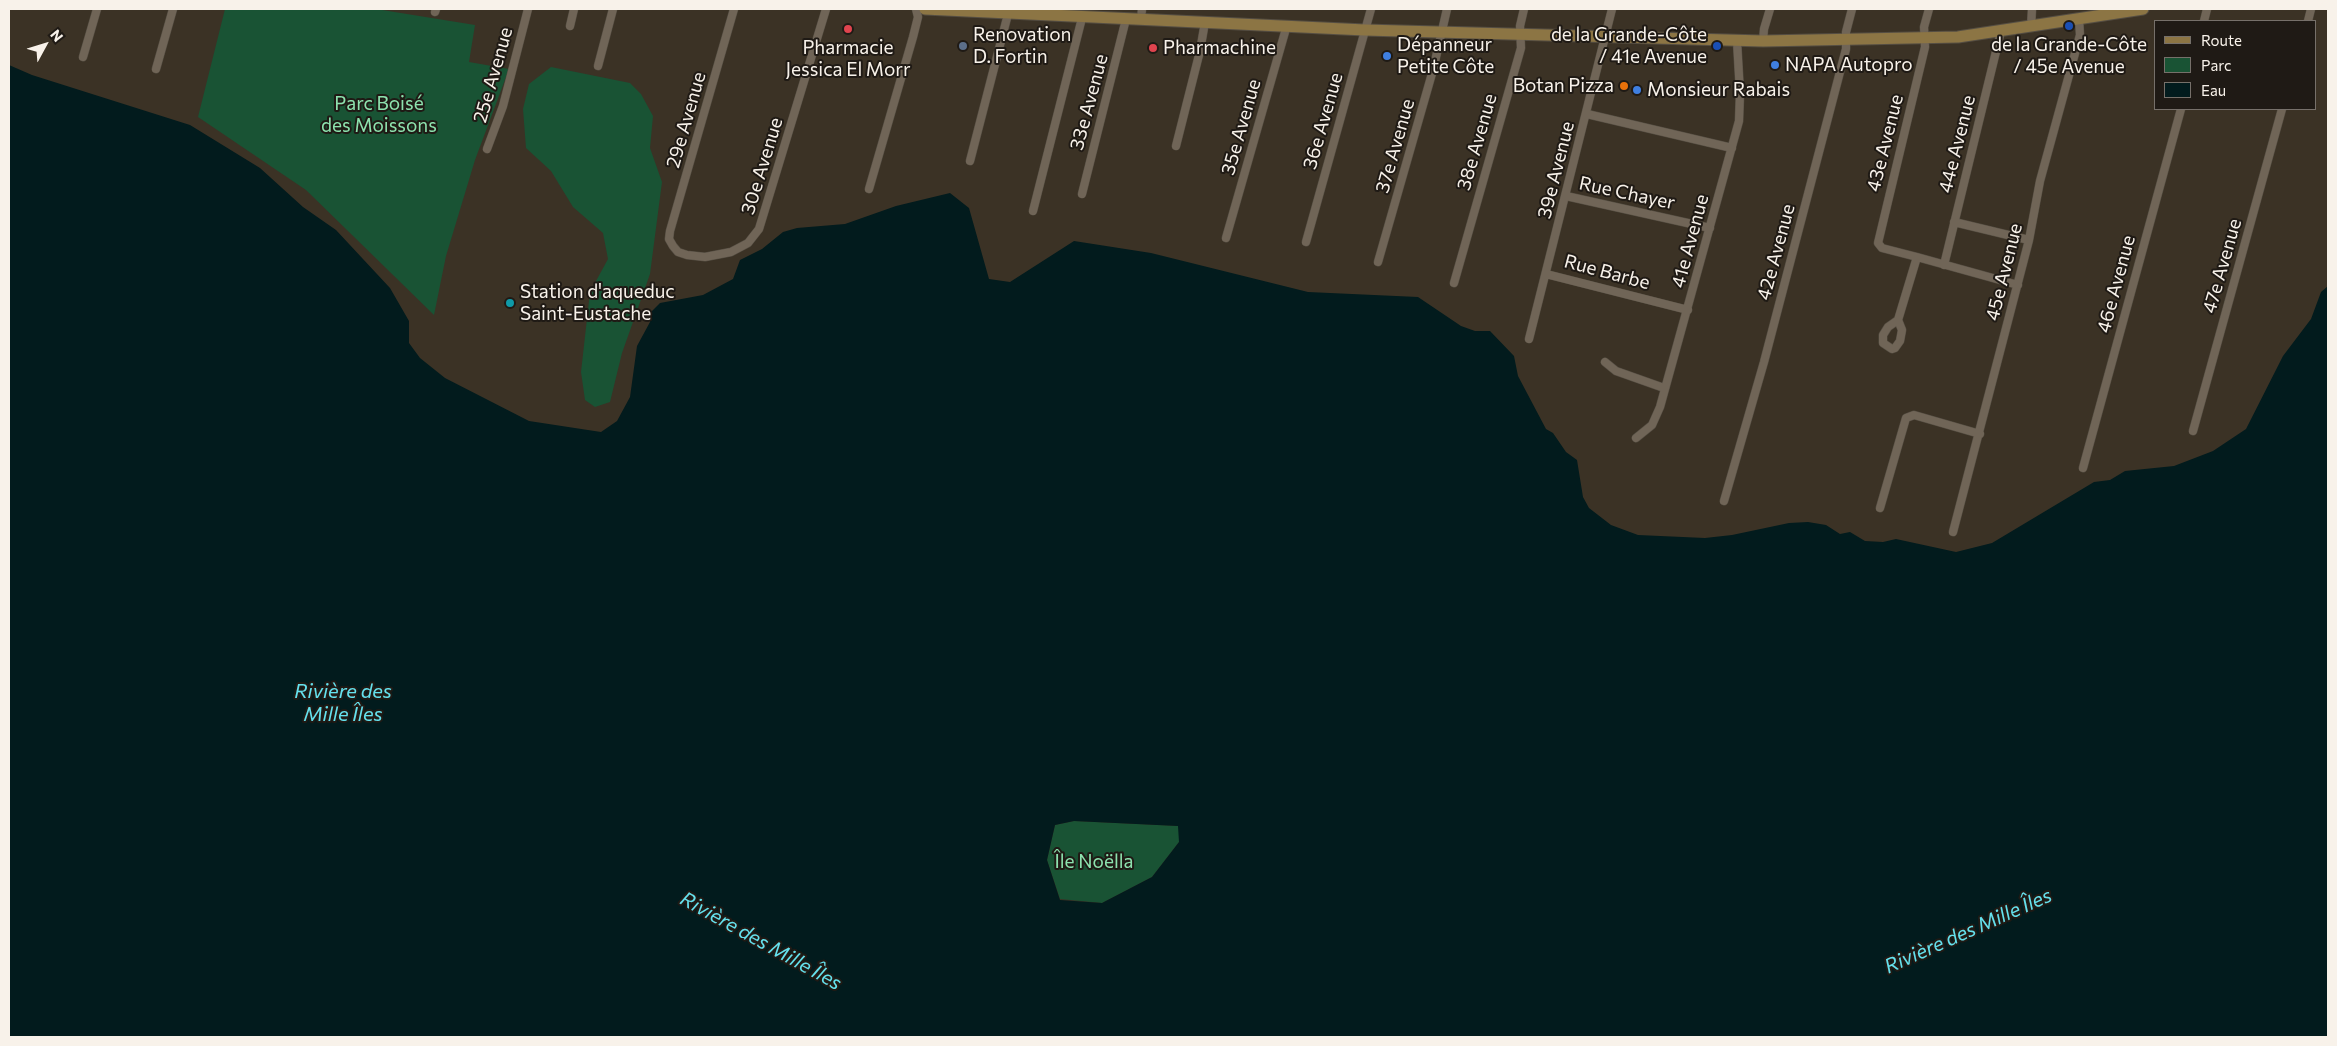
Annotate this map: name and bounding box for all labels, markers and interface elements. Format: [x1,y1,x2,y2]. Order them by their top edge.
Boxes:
north arrow [20,20,70,70]
marker: de la Grande-Côte / 45e Avenue [2063,20,2075,32]
legend [2154,20,2317,110]
marker: Pharmacie Jessica El Morr [842,23,854,35]
place label: Renovation D. Fortin [973,24,1071,68]
place label: de la Grande-Côte / 41e Avenue [1551,24,1707,68]
street label: 25e Avenue [468,25,518,125]
text: N [47,26,67,45]
text: Route [2201,31,2242,49]
place label: Dépanneur Petite Côte [1397,34,1494,78]
place label: de la Grande-Côte / 45e Avenue [1991,34,2147,78]
place label: Pharmacie Jessica El Morr [785,37,911,81]
place label: Pharmachine [1163,37,1276,59]
marker: Renovation D. Fortin [957,40,969,52]
marker: de la Grande-Côte / 41e Avenue [1711,40,1723,52]
marker: Pharmachine [1147,42,1159,54]
marker: Dépanneur Petite Côte [1381,50,1393,62]
street label: 33e Avenue [1065,51,1113,153]
place label: NAPA Autopro [1785,54,1912,76]
text: Parc [2201,56,2231,74]
marker: NAPA Autopro [1769,59,1781,71]
street label: 29e Avenue [661,69,711,171]
street label: 36e Avenue [1298,70,1348,172]
place label: Botan Pizza [1513,75,1614,97]
street label: 35e Avenue [1216,76,1266,178]
place label: Monsieur Rabais [1647,79,1790,101]
marker: Botan Pizza [1618,80,1630,92]
text: Eau [2201,81,2226,99]
marker: Monsieur Rabais [1631,84,1643,96]
street label: 38e Avenue [1452,91,1502,193]
street label: 43e Avenue [1862,92,1908,194]
park label: Parc Boisé des Moissons [321,93,437,137]
street label: 44e Avenue [1934,93,1980,195]
street label: 37e Avenue [1371,96,1419,196]
street label: 30e Avenue [736,115,788,217]
street label: 39e Avenue [1533,119,1579,221]
street label: Rue Chayer [1577,172,1677,214]
street label: 41e Avenue [1667,192,1713,290]
street label: 42e Avenue [1752,201,1800,303]
street label: 47e Avenue [2198,216,2246,316]
street label: 45e Avenue [1981,221,2027,323]
street label: 46e Avenue [2092,233,2140,335]
street label: Rue Barbe [1562,250,1652,294]
place label: Station d'aqueduc Saint-Eustache [520,281,675,325]
marker: Station d'aqueduc Saint-Eustache [504,297,516,309]
water label: Rivière des Mille Îles [294,679,392,726]
park label: Île Noëlla [1054,851,1134,873]
water label: Rivière des Mille Îles [1881,883,2055,979]
water label: Rivière des Mille Îles [676,887,846,995]

